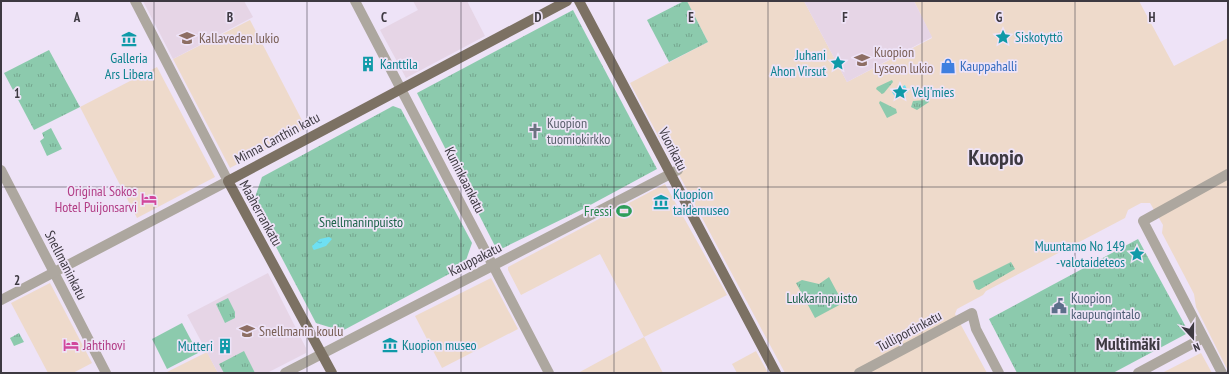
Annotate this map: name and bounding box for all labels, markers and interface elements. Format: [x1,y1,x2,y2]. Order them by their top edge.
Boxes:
text: A [73,9,81,26]
text: B [227,9,233,26]
text: C [381,9,387,26]
text: D [535,9,542,26]
text: E [688,9,694,26]
text: F [842,9,848,26]
text: G [996,9,1003,26]
text: H [1149,9,1156,26]
place icon: Siskotyttö [994,28,1012,46]
place label: Siskotyttö [1015,28,1063,46]
school or university icon: Kallaveden lukio [178,29,196,47]
place label: Kallaveden lukio [199,29,279,47]
museum icon: Galleria Ars Libera [120,30,138,48]
place label: Kuopion Lyseon lukio [874,43,933,77]
place label: Juhani Ahon Virsut [770,46,826,80]
place label: Galleria Ars Libera [105,49,153,83]
school or university icon: Kuopion Lyseon lukio [853,51,871,69]
place icon: Juhani Ahon Virsut [829,54,847,72]
building icon: Kanttila [359,55,377,73]
place label: Kanttila [380,55,418,73]
shop icon: Kauppahalli [939,57,957,75]
place label: Kauppahalli [960,57,1017,75]
place icon: Velj'mies [891,83,909,101]
place label: Velj'mies [911,83,955,101]
text: 1 [14,85,20,102]
street label: Minna Canthin katu [231,108,323,168]
place label: Kuopion tuomiokirkko [547,114,610,148]
church icon: Kuopion tuomiokirkko [526,122,544,140]
street label: Vuorikatu [654,124,691,174]
district label: Kuopio [968,143,1024,171]
street label: Kuninkaankatu [441,144,489,216]
street label: Maaherrankatu [236,177,286,249]
place label: Original Sokos Hotel Puijonsarvi [55,182,137,216]
place label: Kuopion taidemuseo [673,185,729,219]
hotel icon: Original Sokos Hotel Puijonsarvi [140,190,158,208]
museum icon: Kuopion taidemuseo [652,193,670,211]
place label: Fressi [584,202,612,220]
sports icon: Fressi [615,202,633,220]
park label: Snellmaninpuisto [319,213,403,231]
street label: Snellmaninkatu [41,227,91,303]
place label: Muuntamo No 149 -valotaideteos [1035,237,1125,271]
street label: Kauppakatu [446,238,504,280]
place icon: Muuntamo No 149 -valotaideteos [1128,245,1146,263]
text: 2 [14,272,20,289]
park label: Lukkarinpuisto [787,289,857,307]
place label: Kuopion kaupungintalo [1071,289,1140,323]
public building icon: Kuopion kaupungintalo [1050,297,1068,315]
street label: Tulliportinkatu [873,306,945,356]
north arrow [1173,318,1213,358]
school or university icon: Snellmanin koulu [238,322,256,340]
place label: Snellmanin koulu [259,322,343,340]
district label: Multimäki [1096,332,1160,355]
hotel icon: Jahtihovi [62,336,80,354]
place label: Jahtihovi [82,336,126,354]
museum icon: Kuopion museo [381,336,399,354]
place label: Kuopion museo [402,336,477,354]
place label: Mutteri [178,337,213,355]
building icon: Mutteri [216,337,234,355]
text: N [1191,340,1202,355]

